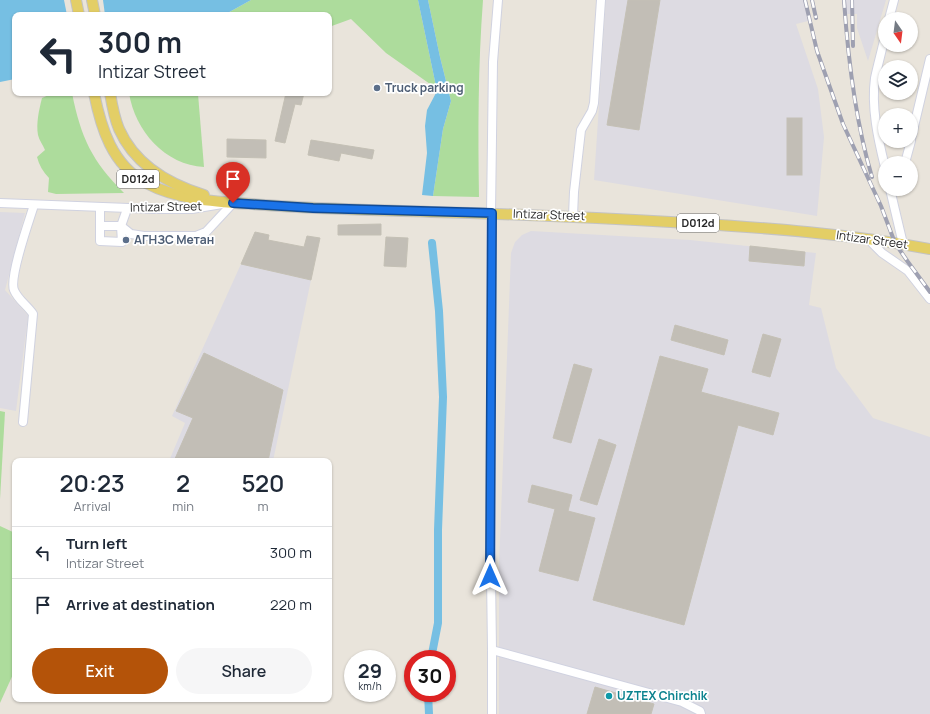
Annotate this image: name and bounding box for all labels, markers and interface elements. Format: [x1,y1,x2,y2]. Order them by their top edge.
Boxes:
north arrow [878,12,918,52]
map controls [878,12,918,196]
text: 300 m [98,23,182,61]
icon: left [32,28,84,80]
text: Intizar Street [98,59,206,83]
button: layers [878,60,918,100]
place label: Truck parking [385,79,464,96]
marker: Truck parking [372,83,382,93]
button: + [878,108,918,148]
button: − [878,156,918,196]
pin [216,162,250,203]
icon: arrive [222,168,244,190]
road number: D012d [117,170,159,188]
street label: Intizar Street [130,197,202,216]
street label: Intizar Street [513,205,586,224]
road number: D012d [677,214,719,232]
street label: Intizar Street [835,226,909,253]
place label: АГНЗС Метан [134,231,214,248]
marker: АГНЗС Метан [121,235,131,245]
text: 20:23 [60,466,125,499]
text: 2 [176,466,190,499]
text: 520 [242,466,284,499]
text: Arrival [74,497,111,515]
text: min [172,497,194,515]
text: m [258,497,269,515]
text: Turn left [66,533,128,554]
icon: left [32,542,54,564]
text: 300 m [270,542,312,563]
text: Intizar Street [66,554,144,572]
position arrow [469,555,511,597]
icon: arrive [32,594,54,616]
text: Arrive at destination [66,594,215,615]
text: 220 m [270,594,312,615]
button: Exit [32,648,168,694]
button: Share [176,648,312,694]
speed limit sign: 30 [404,650,456,702]
text: 29 [358,657,382,684]
text: km/h [358,679,382,693]
place label: UZTEX Chirchik [617,687,708,704]
marker: UZTEX Chirchik [604,691,614,701]

